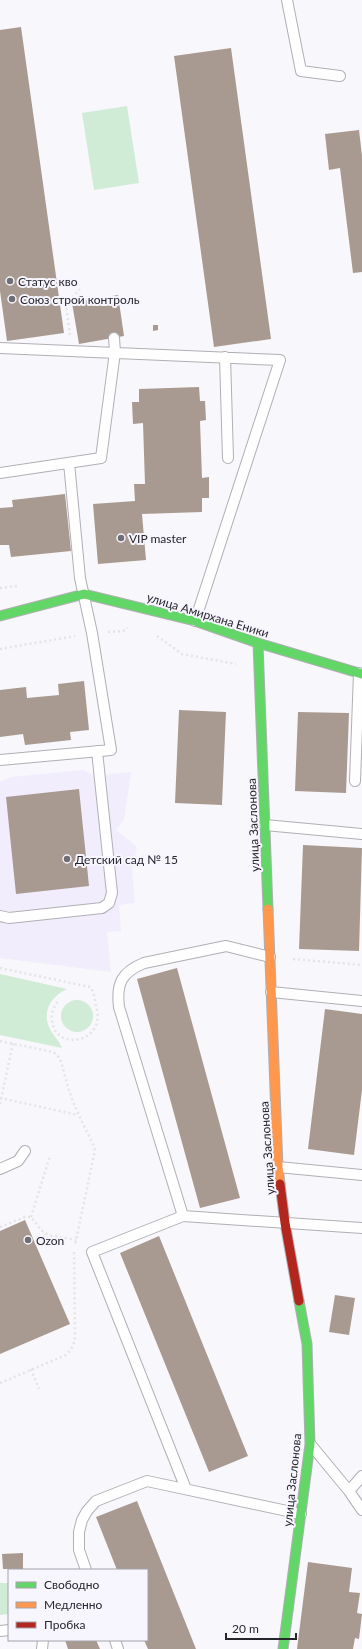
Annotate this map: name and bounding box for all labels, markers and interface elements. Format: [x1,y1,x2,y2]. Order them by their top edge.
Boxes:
place label: Статус кво [18,274,78,289]
marker: Статус кво [5,276,15,286]
place label: Союз строй контроль [20,292,140,307]
marker: Союз строй контроль [7,294,17,304]
place label: VIP master [129,531,187,546]
marker: VIP master [116,533,126,543]
street label: улица Амирхана Еники [145,589,271,641]
street label: улица Заслонова [244,778,262,872]
place label: Детский сад № 15 [75,852,178,867]
marker: Детский сад № 15 [62,854,72,864]
street label: улица Заслонова [256,1101,278,1195]
place label: Ozon [36,1233,64,1248]
marker: Ozon [23,1235,33,1245]
street label: улица Заслонова [280,1433,304,1527]
legend [8,1569,148,1641]
text: Свободно [44,1577,100,1592]
text: Медленно [44,1597,103,1612]
scale bar [226,1615,296,1641]
text: Пробка [44,1617,85,1632]
text: 20 m [232,1621,259,1636]

